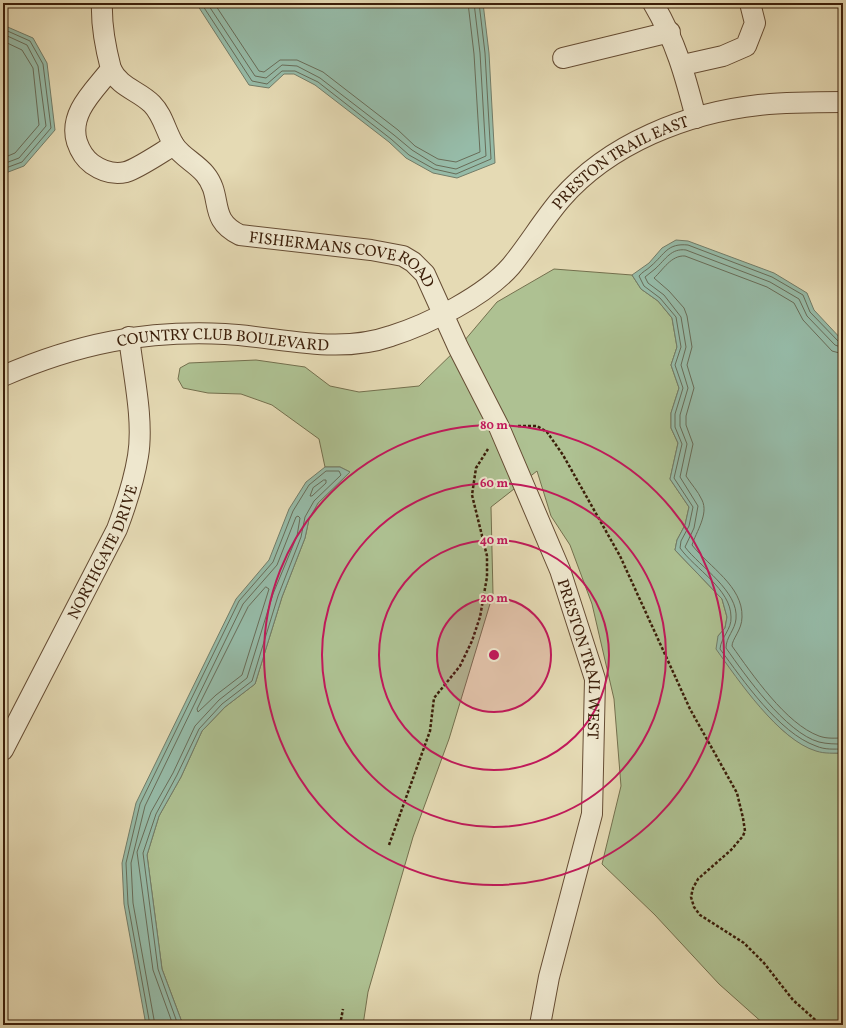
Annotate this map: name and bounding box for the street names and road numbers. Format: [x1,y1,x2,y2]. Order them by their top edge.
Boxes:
street label: PRESTON TRAIL EAST [548,112,692,215]
street label: FISHERMANS COVE ROAD [248,227,439,292]
street label: COUNTRY CLUB BOULEVARD [115,324,330,358]
street label: NORTHGATE DRIVE [63,482,144,624]
street label: PRESTON TRAIL WEST [551,576,604,740]

